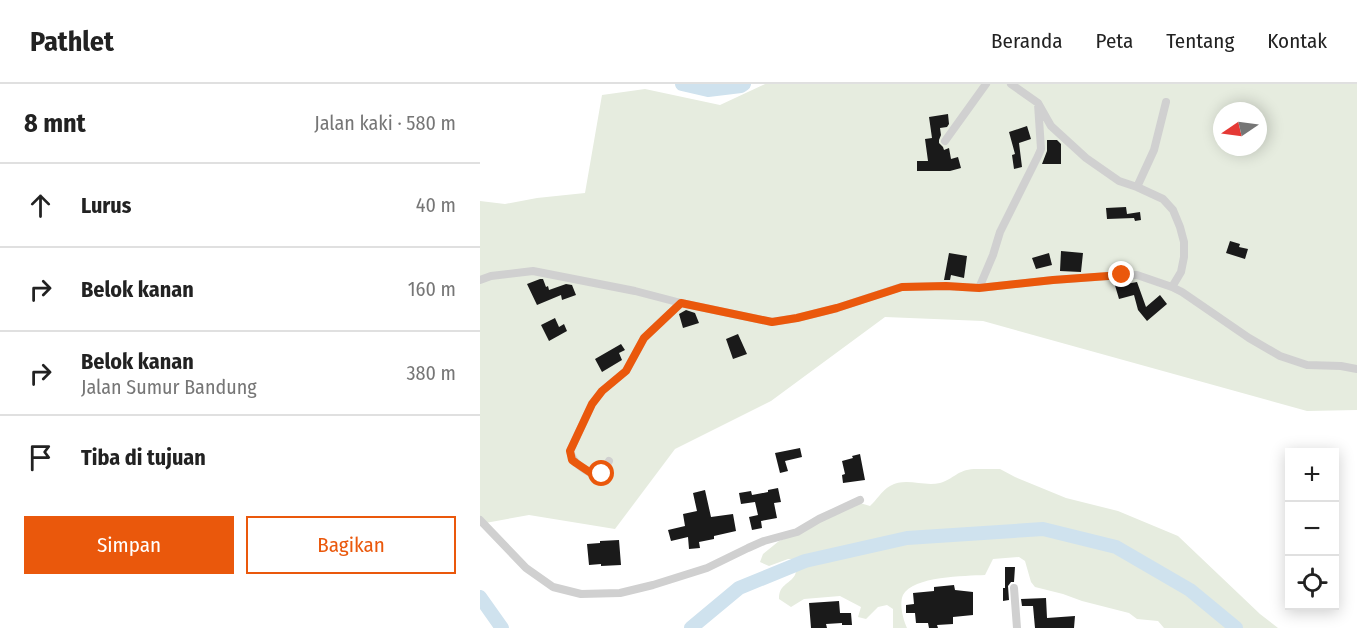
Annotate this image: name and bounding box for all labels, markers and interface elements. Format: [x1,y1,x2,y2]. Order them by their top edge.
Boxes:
text: Pathlet [30,25,114,58]
text: Beranda [991,28,1063,54]
text: Peta [1096,28,1133,54]
text: Tentang [1166,28,1234,54]
text: Kontak [1267,28,1327,54]
north arrow [1213,102,1267,156]
text: 8 mnt [24,108,86,139]
text: Jalan kaki · 580 m [314,111,456,135]
icon: ahead [24,189,57,222]
text: Lurus [81,192,131,219]
text: 40 m [416,193,456,217]
route end [1108,261,1134,287]
icon: right [24,273,57,306]
text: Belok kanan [81,276,194,303]
text: 160 m [408,277,456,301]
text: Belok kanan [81,348,194,375]
icon: right [24,357,57,390]
text: 380 m [406,361,456,385]
text: Jalan Sumur Bandung [81,375,257,399]
icon: arrive [24,441,57,474]
text: Tiba di tujuan [81,444,206,471]
map controls [1285,448,1339,610]
button: + [1285,448,1339,502]
route start [588,460,614,486]
button: − [1285,502,1339,556]
button: Simpan [24,516,234,574]
button: Bagikan [246,516,456,574]
button: locate [1285,556,1339,610]

